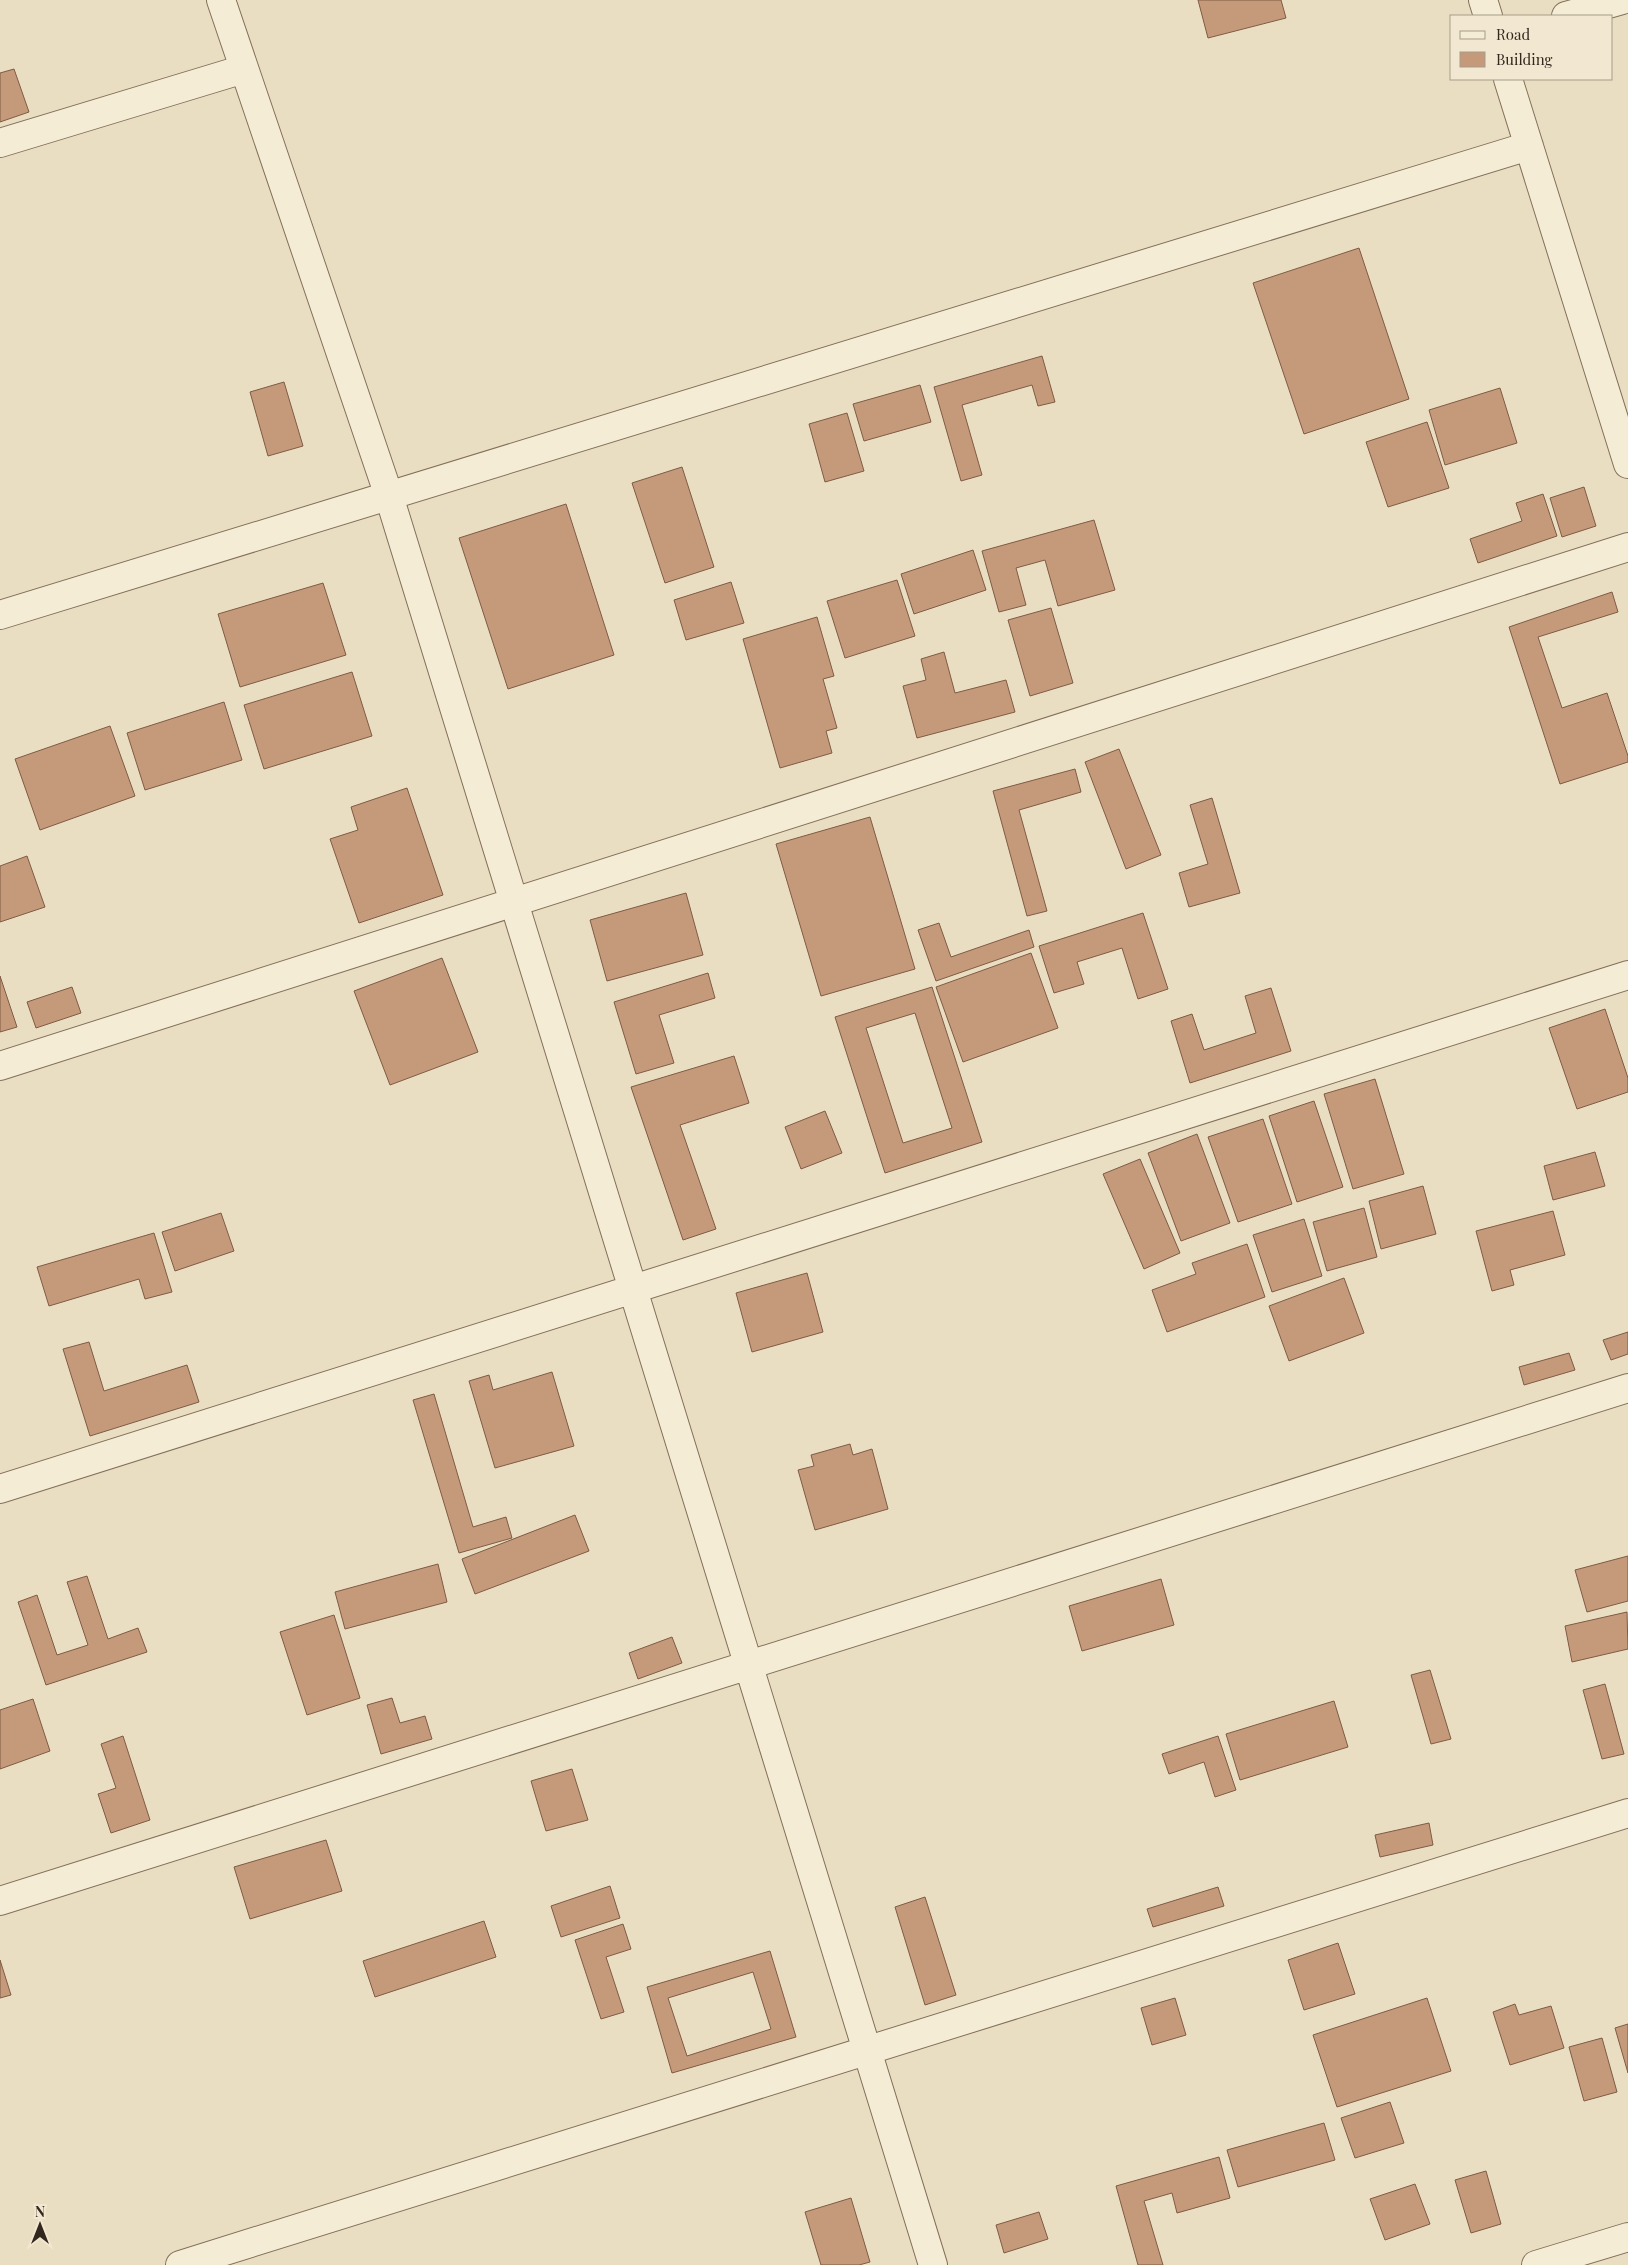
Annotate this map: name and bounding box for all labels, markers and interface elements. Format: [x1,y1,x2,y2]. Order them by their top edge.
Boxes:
legend [1450,15,1613,80]
text: Road [1496,24,1530,44]
text: Building [1496,49,1553,69]
north arrow [15,2200,65,2250]
text: N [35,2202,45,2221]

